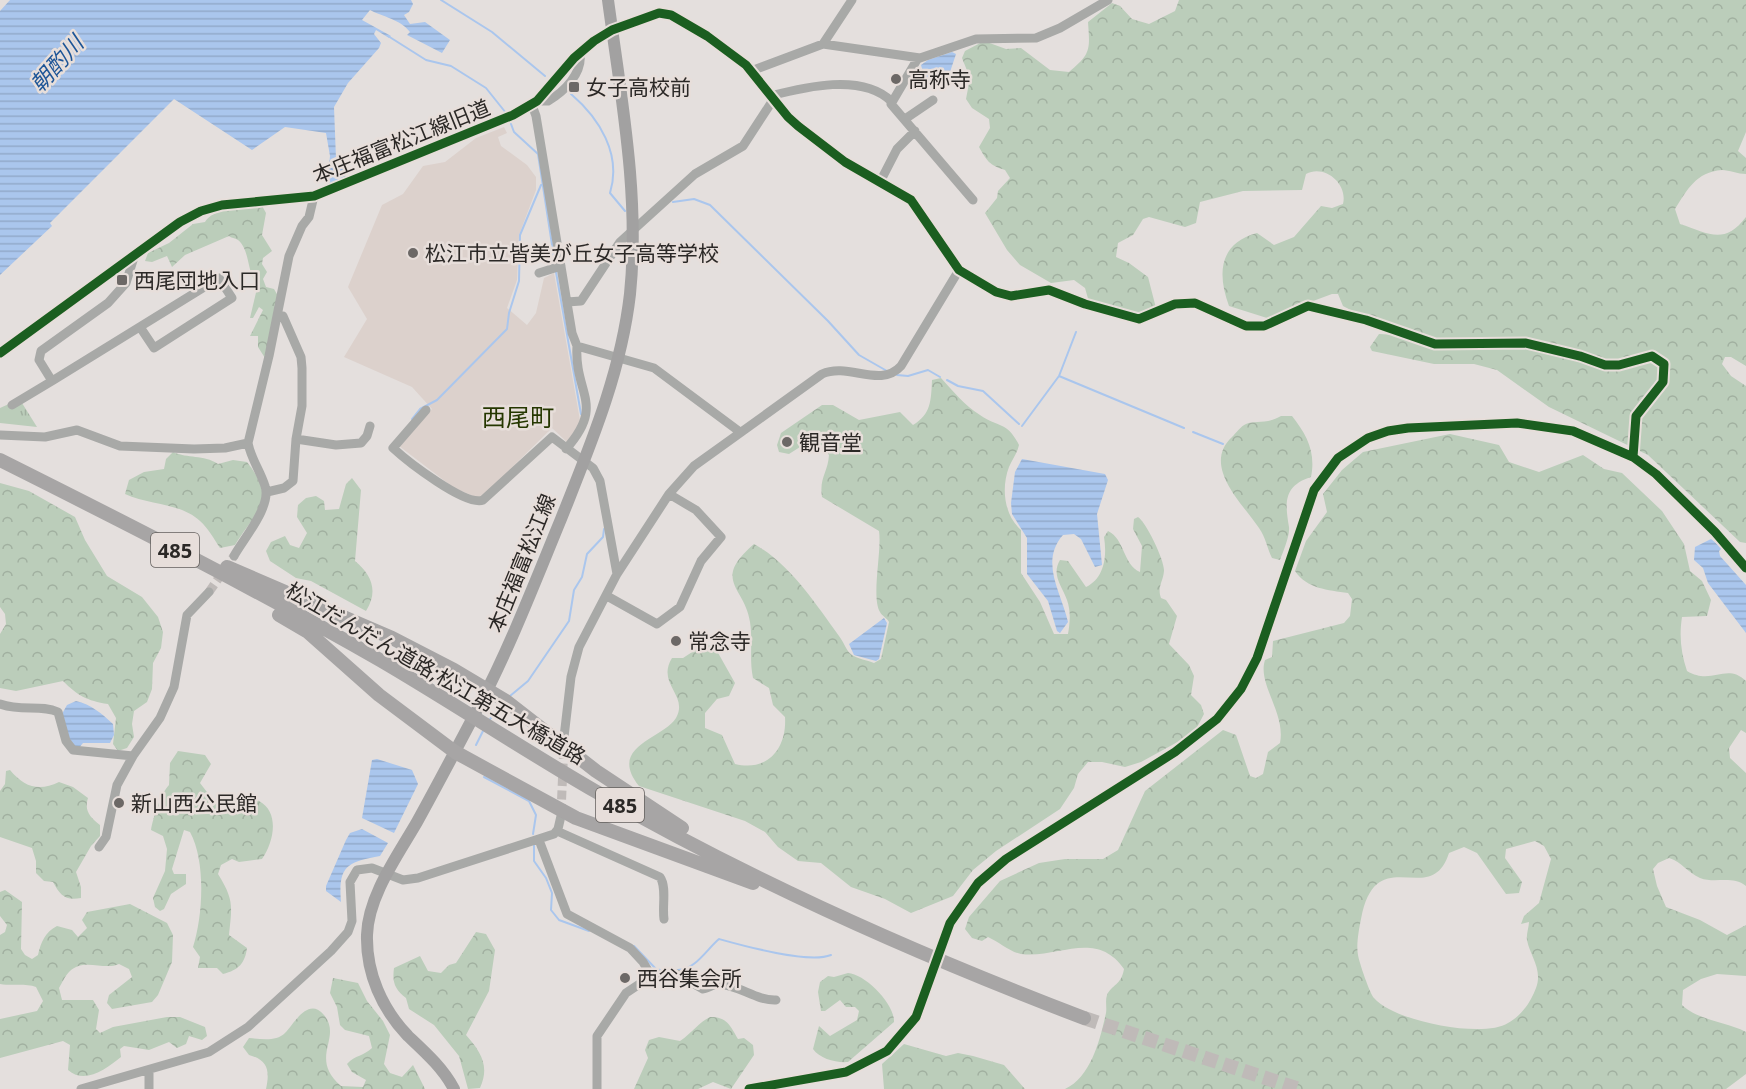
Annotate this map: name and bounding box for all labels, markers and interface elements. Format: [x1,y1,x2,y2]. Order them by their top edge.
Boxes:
water label: 朝酌川 [23,27,91,98]
place label: 高称寺 [908,65,971,93]
marker: 高称寺 [889,72,903,86]
place label: 女子高校前 [586,73,691,101]
marker: 女子高校前 [567,80,581,94]
street label: 本庄福富松江線旧道 [308,93,494,189]
place label: 松江市立皆美が丘女子高等学校 [425,239,719,267]
marker: 松江市立皆美が丘女子高等学校 [406,246,420,260]
place label: 西尾団地入口 [134,266,260,294]
marker: 西尾団地入口 [115,273,129,287]
district label: 西尾町 [482,400,554,433]
place label: 観音堂 [799,428,862,456]
marker: 観音堂 [780,435,794,449]
street label: 本庄福富松江線 [480,490,562,636]
road number: 485 [151,533,199,567]
street label: 松江だんだん道路;松江第五大橋道路 [281,575,591,771]
place label: 常念寺 [688,627,751,655]
marker: 常念寺 [669,634,683,648]
road number: 485 [596,788,644,822]
place label: 新山西公民館 [131,789,257,817]
marker: 新山西公民館 [112,796,126,810]
place label: 西谷集会所 [637,964,742,992]
marker: 西谷集会所 [618,971,632,985]

